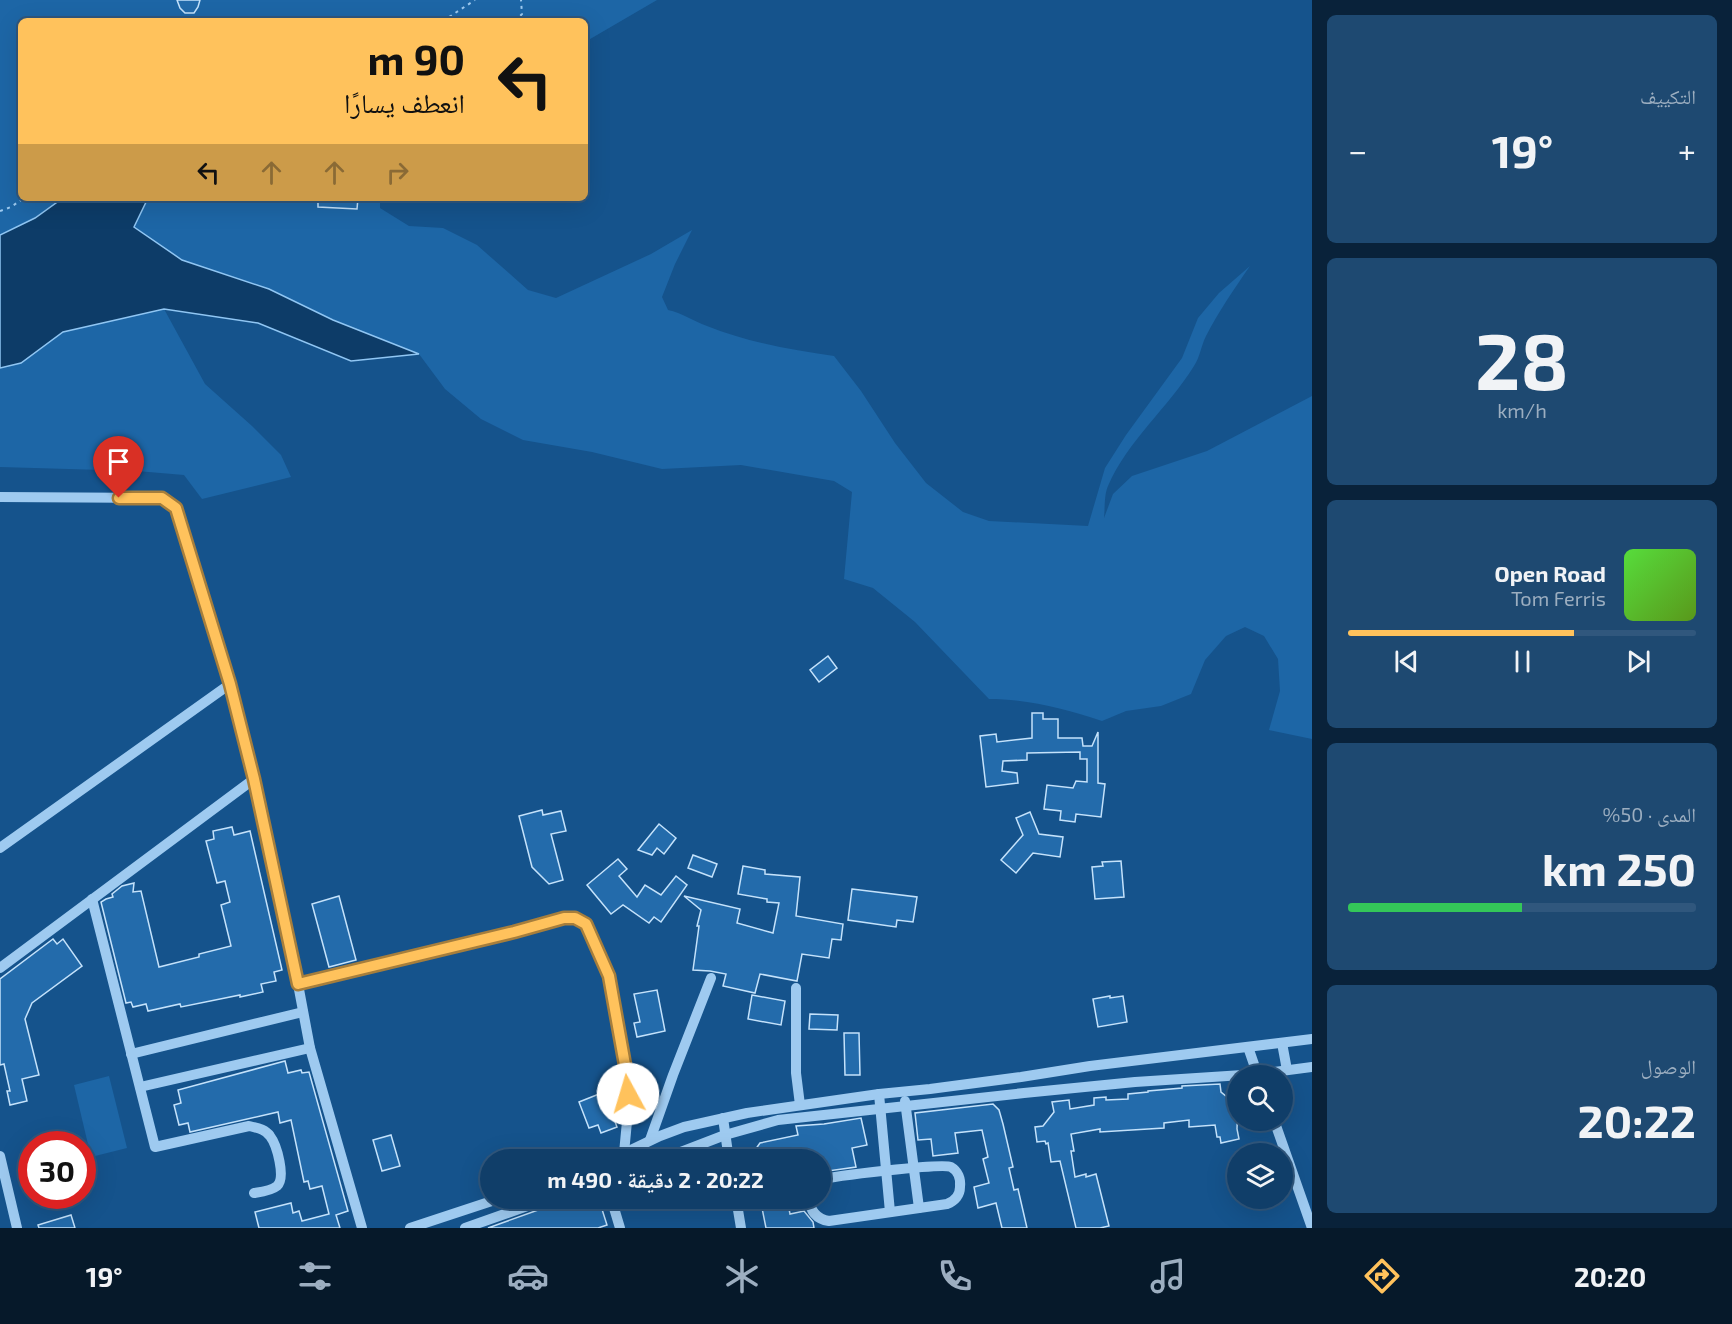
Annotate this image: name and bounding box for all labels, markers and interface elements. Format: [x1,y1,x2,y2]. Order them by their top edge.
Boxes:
text: 90 m [368,33,465,83]
icon: left [486,42,564,120]
text: التكييف [1640,84,1696,108]
text: انعطف يسارًا [344,86,465,118]
text: 19° [1492,123,1553,177]
text: − [1348,130,1367,170]
text: + [1678,130,1696,170]
icon: left [192,156,225,189]
icon: ahead [255,156,288,189]
icon: ahead [318,156,351,189]
icon: right [381,156,414,189]
text: 28 [1475,312,1569,406]
text: km/h [1497,398,1547,422]
pin [93,436,144,498]
icon: arrive [102,445,135,478]
text: Open Road [1495,560,1606,586]
text: Tom Ferris [1511,586,1606,610]
icon: previous [1390,645,1423,678]
icon: pause [1506,645,1539,678]
icon: next [1622,645,1655,678]
text: المدى · 50% [1603,802,1696,826]
text: 250 km [1542,841,1696,895]
text: الوصول [1641,1054,1696,1078]
position arrow [596,1062,660,1126]
map controls [1227,1065,1293,1209]
button: search [1227,1065,1293,1131]
text: 20:22 [1578,1093,1696,1147]
speed limit sign: 30 [18,1131,96,1209]
button: layers [1227,1143,1293,1209]
text: 20:22 · 2 دقيقة · 490 m [547,1166,764,1192]
icon: filters [294,1255,336,1297]
icon: car [507,1255,549,1297]
icon: climate [721,1255,763,1297]
icon: phone [934,1255,976,1297]
icon: music [1147,1255,1189,1297]
icon: directions [1361,1255,1403,1297]
text: 19° [86,1260,123,1292]
text: 20:20 [1574,1260,1646,1292]

